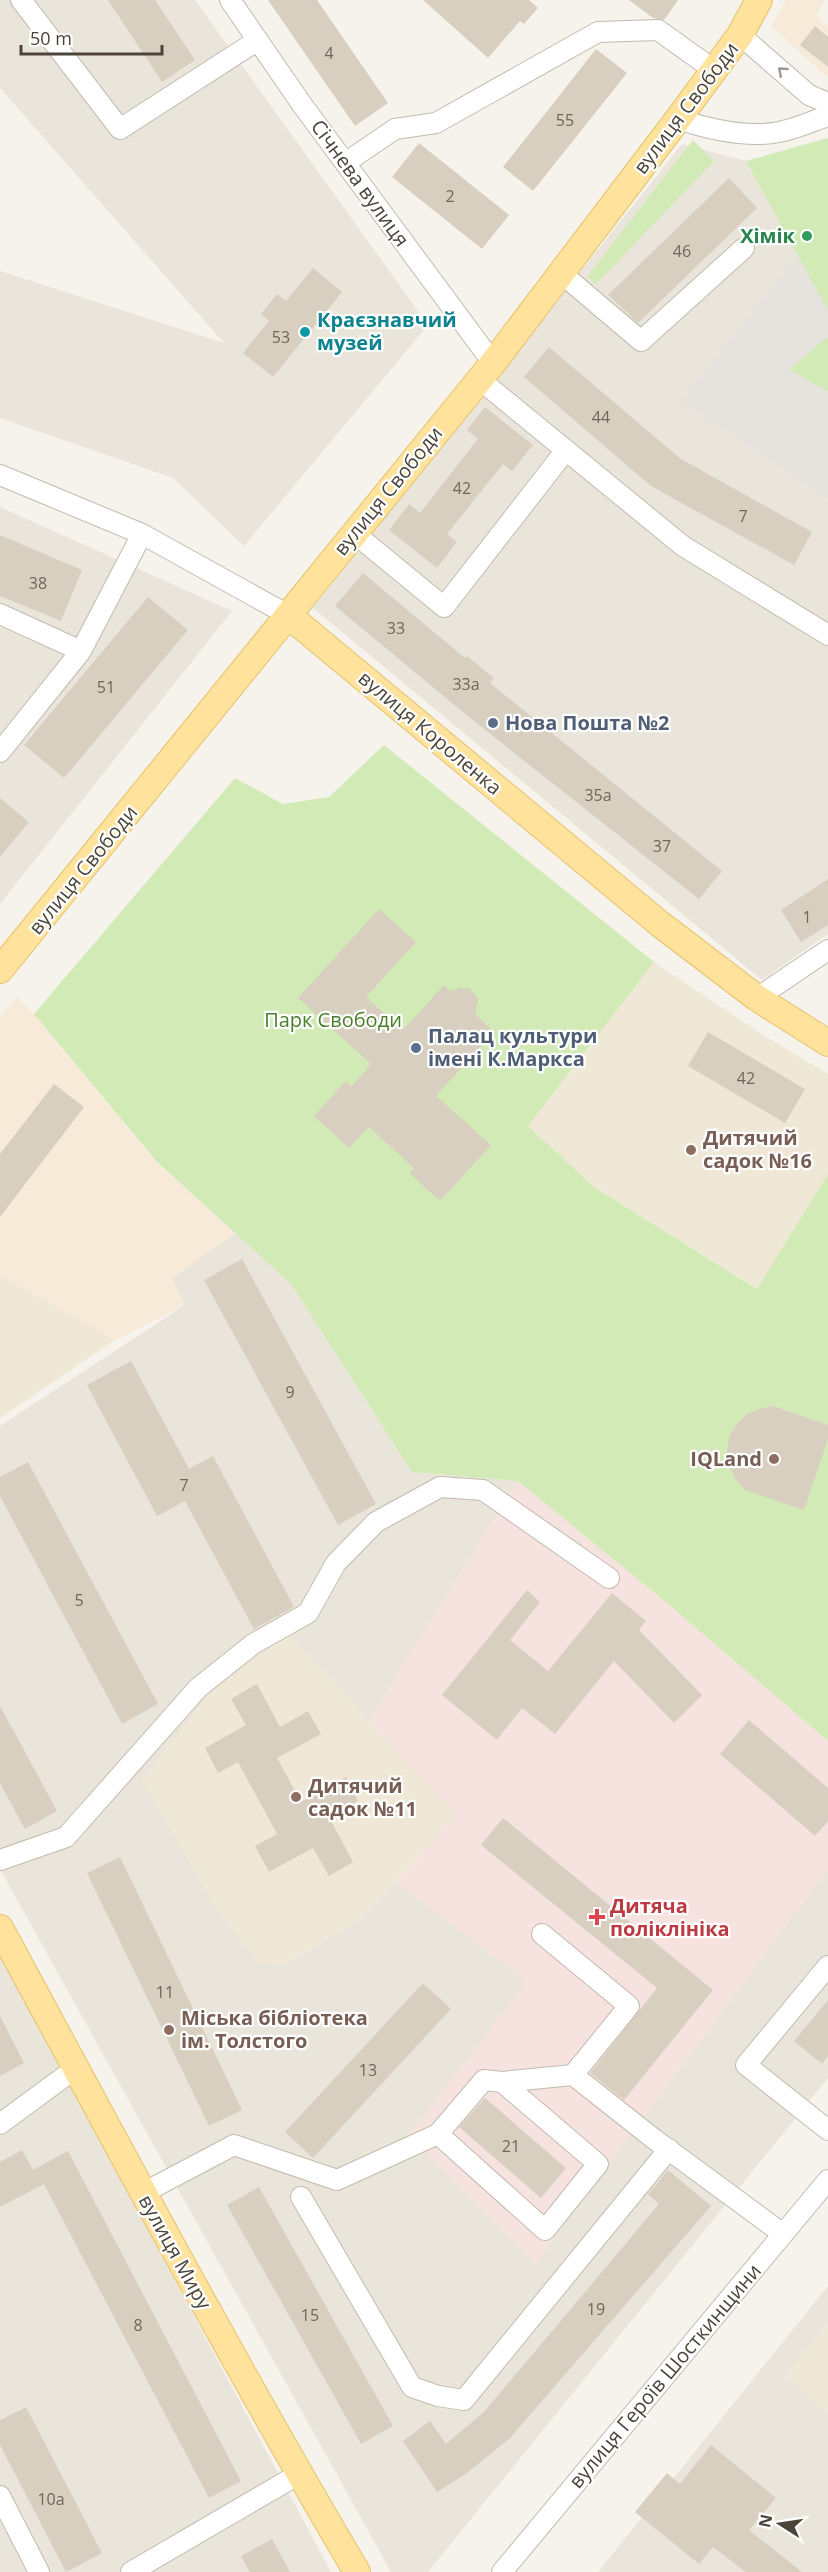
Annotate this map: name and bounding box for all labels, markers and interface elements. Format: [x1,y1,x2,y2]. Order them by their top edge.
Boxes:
scale bar [21,18,162,56]
text: 50 m [30,26,72,50]
street label: вулиця Свободи [627,36,744,179]
house number: 4 [324,42,334,64]
one-way arrow [778,67,789,78]
house number: 55 [556,109,574,131]
street label: Січнева вулиця [305,114,416,252]
house number: 2 [445,185,455,207]
place label: Хімік [740,222,796,249]
marker: Хімік [800,229,814,243]
house number: 46 [673,240,691,262]
place label: Краєзнавчий музей [317,306,457,356]
marker: Краєзнавчий музей [298,325,312,339]
house number: 53 [272,326,290,348]
house number: 44 [592,406,610,428]
street label: вулиця Свободи [327,421,448,561]
house number: 42 [453,477,471,499]
house number: 7 [738,505,748,527]
house number: 38 [29,572,47,594]
house number: 33 [387,617,405,639]
street label: вулиця Короленка [353,665,508,801]
house number: 33а [452,673,480,695]
house number: 51 [97,676,115,698]
place label: Нова Пошта №2 [505,709,670,736]
marker: Нова Пошта №2 [486,716,500,730]
house number: 35а [584,784,612,806]
street label: вулиця Свободи [22,800,143,940]
house number: 37 [653,835,671,857]
house number: 1 [802,906,812,928]
park label: Парк Свободи [264,1006,402,1033]
place label: Палац культури імені К.Маркса [428,1022,597,1072]
marker: Палац культури імені К.Маркса [409,1041,423,1055]
house number: 42 [737,1067,755,1089]
place label: Дитячий садок №16 [703,1124,812,1174]
marker: Дитячий садок №16 [684,1143,698,1157]
house number: 9 [285,1381,295,1403]
place label: IQLand [690,1445,762,1472]
marker: IQLand [767,1452,781,1466]
house number: 7 [179,1474,189,1496]
house number: 5 [74,1589,84,1611]
place label: Дитячий садок №11 [308,1772,417,1822]
marker: Дитячий садок №11 [289,1790,303,1804]
place label: Дитяча поліклініка [610,1892,730,1942]
marker: Дитяча поліклініка [588,1908,606,1926]
house number: 11 [156,1981,174,2003]
place label: Міська бібліотека ім. Толстого [181,2004,368,2054]
marker: Міська бібліотека ім. Толстого [162,2023,176,2037]
house number: 13 [359,2059,377,2081]
house number: 21 [502,2135,520,2157]
street label: вулиця Миру [133,2189,219,2315]
street label: вулиця Героїв Шосткинщини [563,2258,767,2494]
house number: 19 [587,2298,605,2320]
house number: 15 [301,2304,319,2326]
house number: 8 [133,2314,143,2336]
house number: 10а [37,2488,65,2510]
north arrow [750,2494,810,2554]
text: N [753,2512,777,2530]

